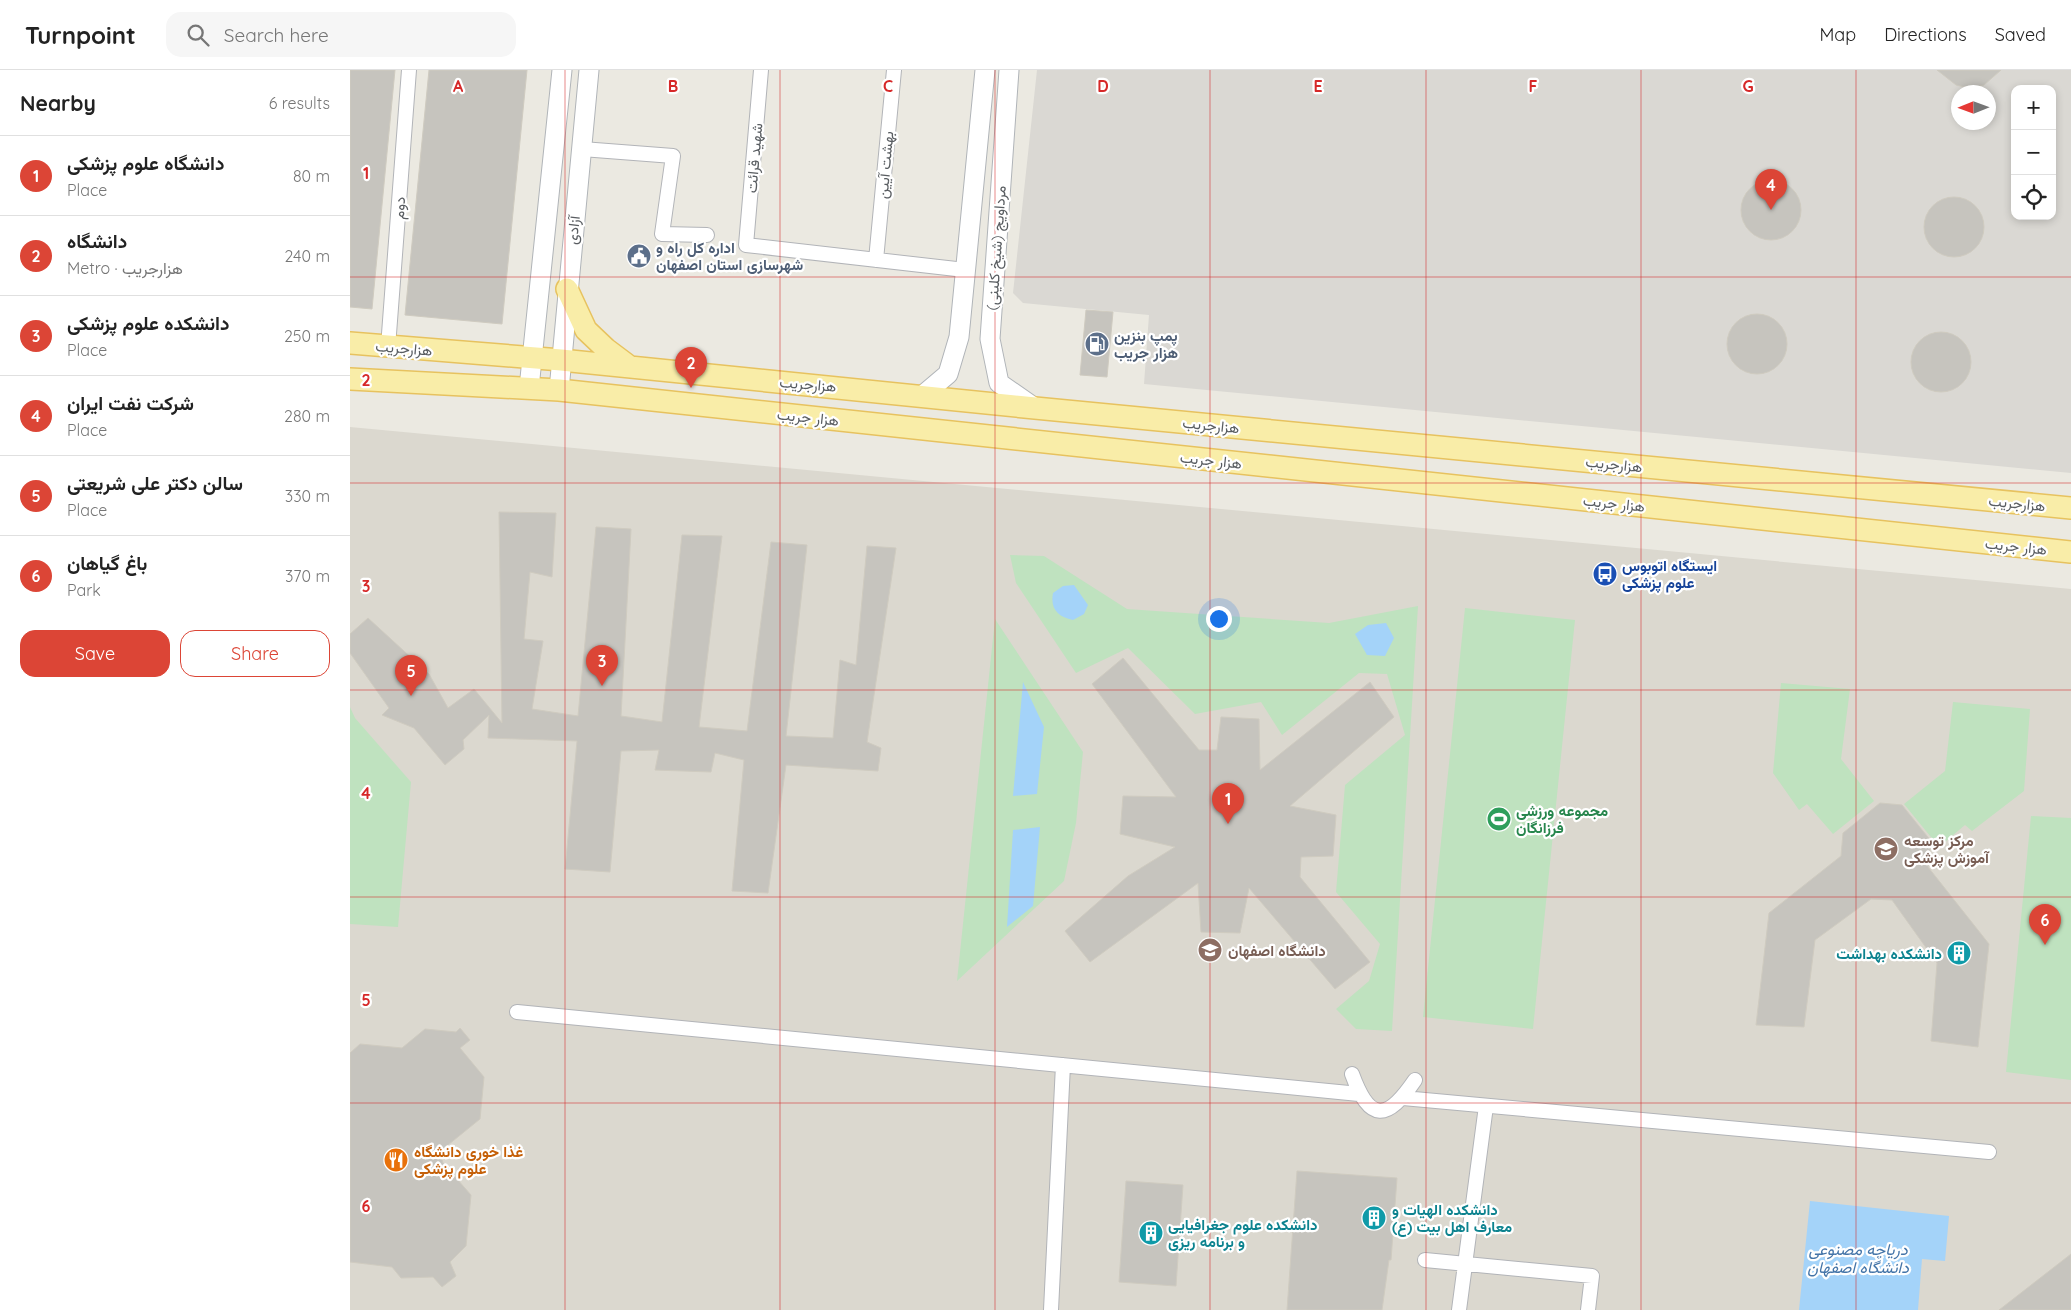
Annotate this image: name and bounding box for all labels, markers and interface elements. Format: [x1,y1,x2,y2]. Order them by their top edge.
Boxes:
search box [166,12,516,57]
text: Turnpoint [25,20,136,50]
icon: search [184,21,212,49]
text: Search here [224,23,329,47]
text: Map [1819,23,1856,46]
text: Directions [1884,23,1967,46]
text: Saved [1995,23,2046,46]
text: A [453,76,464,96]
text: B [668,76,678,96]
text: C [883,76,893,96]
text: D [1097,76,1109,96]
text: E [1313,76,1323,96]
text: F [1529,76,1538,96]
text: G [1742,76,1754,96]
north arrow [1951,85,1996,130]
map controls [2011,85,2056,220]
button: + [2011,85,2056,130]
text: Nearby [20,90,96,116]
text: 6 results [269,93,330,113]
street label: شهید قرائت [741,122,767,194]
street label: بهشت آیین [873,130,898,200]
button: − [2011,130,2056,175]
text: دانشگاه علوم پزشکی [67,151,224,175]
text: 1 [363,163,369,183]
text: 1 [33,166,39,186]
text: 80 m [293,166,330,186]
pin: 4 [1755,169,1787,210]
button: locate [2011,175,2056,220]
text: Place [67,180,107,200]
street label: مرداویج (شیخ کلینی) [982,185,1012,311]
street label: دوم [389,196,410,220]
street label: آزادی [562,213,585,245]
text: دانشگاه [67,229,127,253]
place label: اداره کل راه و شهرسازی استان اصفهان [656,238,803,274]
public building icon: اداره کل راه و شهرسازی استان اصفهان [626,243,652,269]
text: 2 [31,246,41,266]
text: 240 m [284,246,330,266]
text: Metro · هزارجریب [67,258,183,278]
text: دانشکده علوم پزشکی [67,311,230,335]
text: 3 [32,326,40,346]
text: 250 m [284,326,330,346]
place label: پمپ بنزین هزار جریب [1114,326,1178,362]
fuel station icon: پمپ بنزین هزار جریب [1084,331,1110,357]
street label: هزارجریب [375,336,433,360]
text: Place [67,340,107,360]
pin: 2 [675,347,707,388]
text: 2 [361,370,371,390]
street label: هزارجریب [779,372,837,396]
text: شرکت نفت ایران [67,391,194,415]
street label: هزار جریب [776,404,840,430]
text: 4 [31,406,41,426]
text: 280 m [284,406,330,426]
street label: هزارجریب [1182,413,1240,437]
text: Place [67,420,107,440]
street label: هزار جریب [1179,447,1243,473]
street label: هزارجریب [1585,452,1643,476]
text: سالن دکتر علی شریعتی [67,471,243,495]
text: 5 [31,486,41,506]
text: 330 m [285,486,330,506]
street label: هزار جریب [1582,490,1646,516]
street label: هزارجریب [1988,491,2046,515]
text: Place [67,500,107,520]
street label: هزار جریب [1984,533,2048,559]
text: باغ گیاهان [67,551,147,575]
place label: ایستگاه اتوبوس علوم پزشکی [1622,556,1717,593]
bus stop icon: ایستگاه اتوبوس علوم پزشکی [1592,561,1618,587]
text: 6 [32,566,40,586]
text: 370 m [285,566,330,586]
text: 3 [362,576,370,596]
text: Park [67,580,101,600]
your location [1206,606,1232,632]
button: Save [20,630,170,677]
button: Share [180,630,330,677]
pin: 3 [586,645,618,686]
pin: 5 [395,655,427,696]
text: 4 [361,783,371,803]
pin: 1 [1212,783,1244,824]
place label: مجموعه ورزشی فرزانگان [1516,801,1608,837]
sports icon: مجموعه ورزشی فرزانگان [1486,806,1512,832]
place label: مرکز توسعه آموزش پزشکی [1904,831,1990,868]
school or university icon: مرکز توسعه آموزش پزشکی [1873,836,1899,862]
pin: 6 [2029,904,2061,945]
school or university icon: دانشگاه اصفهان [1197,937,1223,963]
building icon: دانشکده بهداشت [1946,940,1972,966]
place label: دانشگاه اصفهان [1228,941,1326,960]
place label: دانشکده بهداشت [1836,944,1942,963]
text: 5 [361,990,371,1010]
place label: غذا خوری دانشگاه علوم پزشکی [414,1142,523,1179]
restaurant icon: غذا خوری دانشگاه علوم پزشکی [383,1147,409,1173]
text: 6 [362,1196,371,1216]
place label: دانشکده الهیات و معارف اهل بیت (ع) [1392,1200,1512,1237]
building icon: دانشکده الهیات و معارف اهل بیت (ع) [1361,1205,1387,1231]
place label: دانشکده علوم جغرافیایی و برنامه ریزی [1168,1215,1318,1251]
building icon: دانشکده علوم جغرافیایی و برنامه ریزی [1138,1220,1164,1246]
water label: دریاچه مصنوعی دانشگاه اصفهان [1807,1239,1909,1278]

